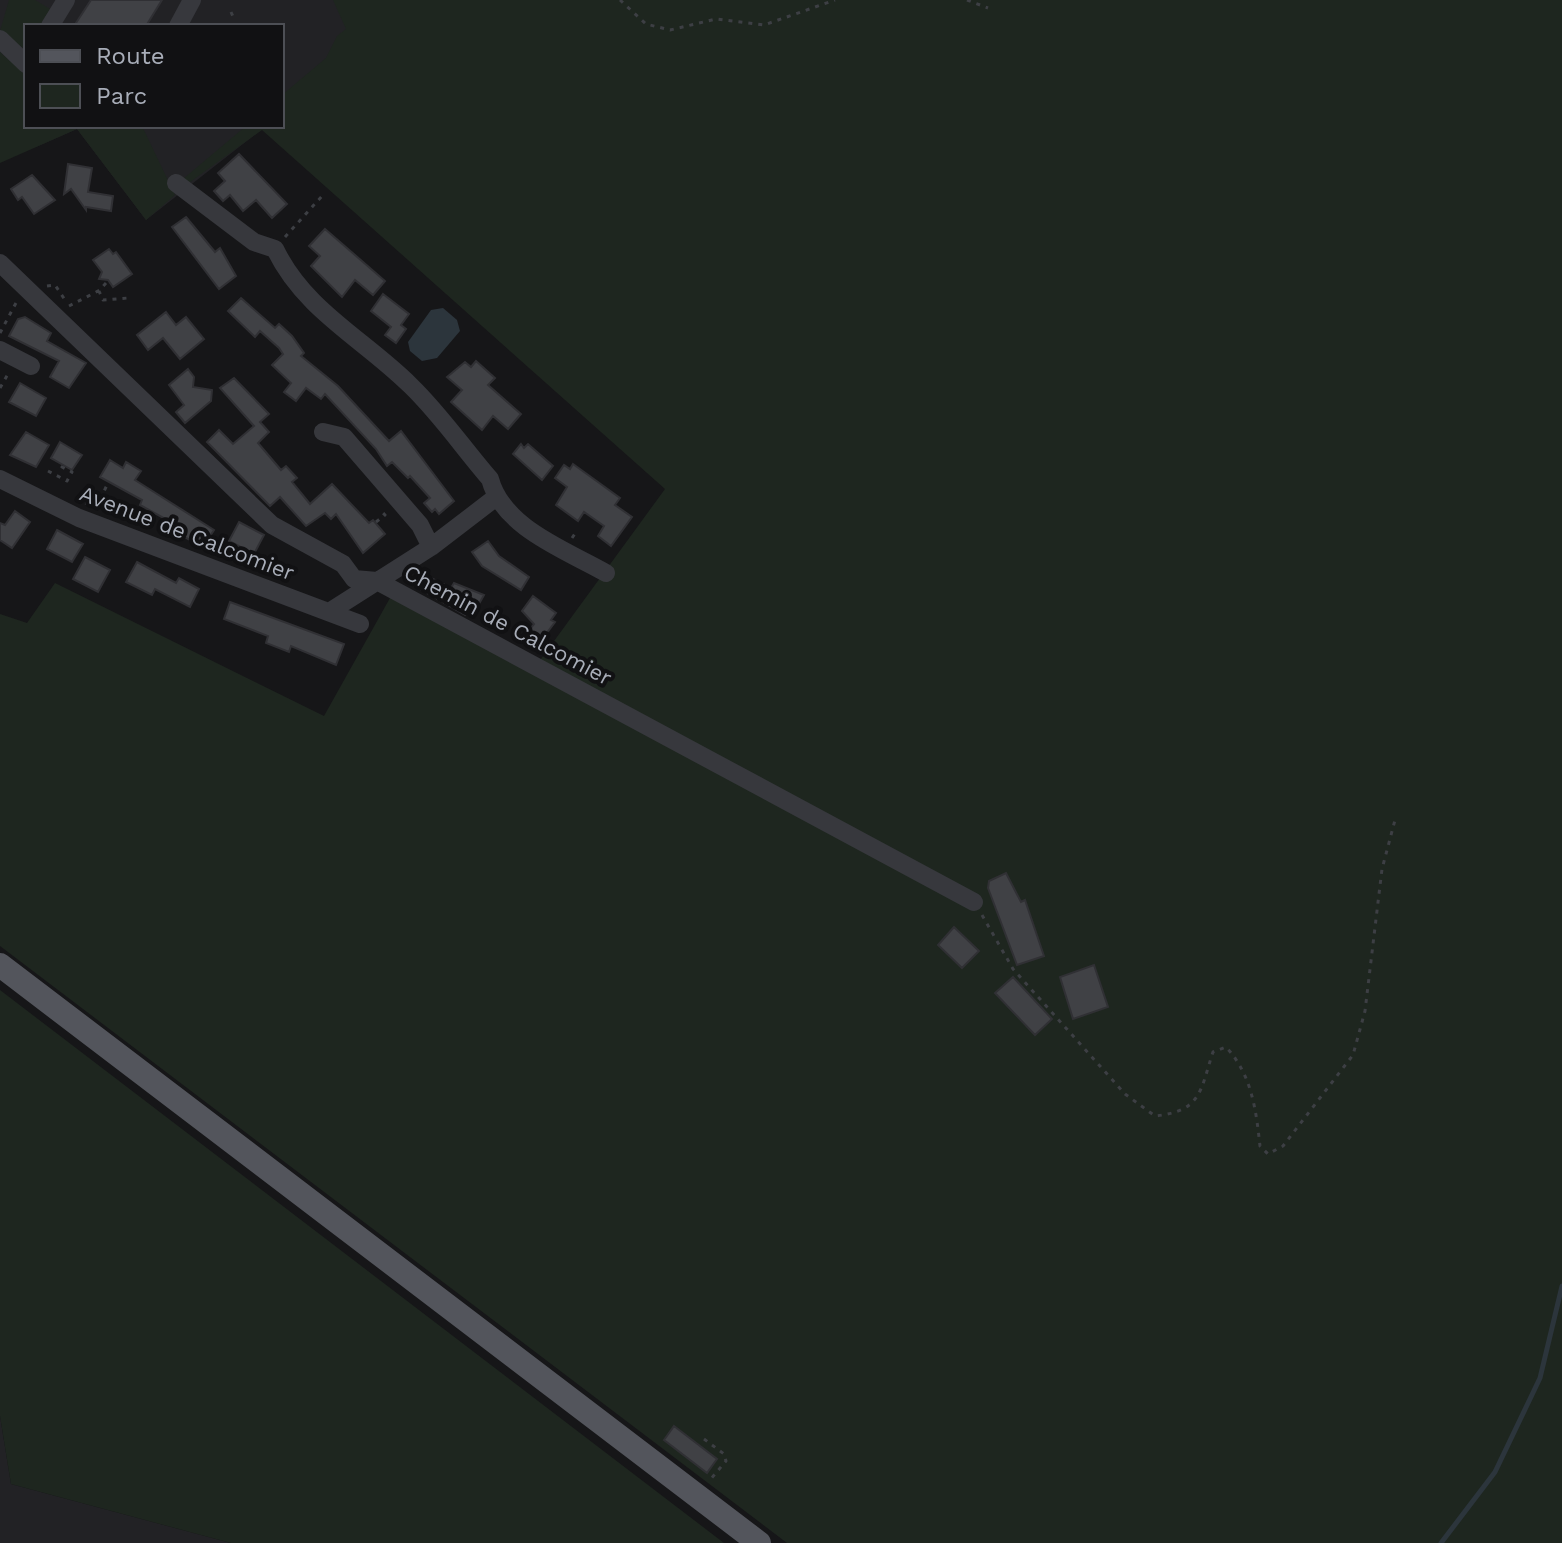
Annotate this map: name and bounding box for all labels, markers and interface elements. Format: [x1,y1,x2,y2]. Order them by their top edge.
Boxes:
legend [24,24,284,128]
text: Route [96,42,165,70]
text: Parc [96,82,147,110]
street label: Avenue de Calcomier [76,481,298,585]
street label: Chemin de Calcomier [400,560,616,690]

